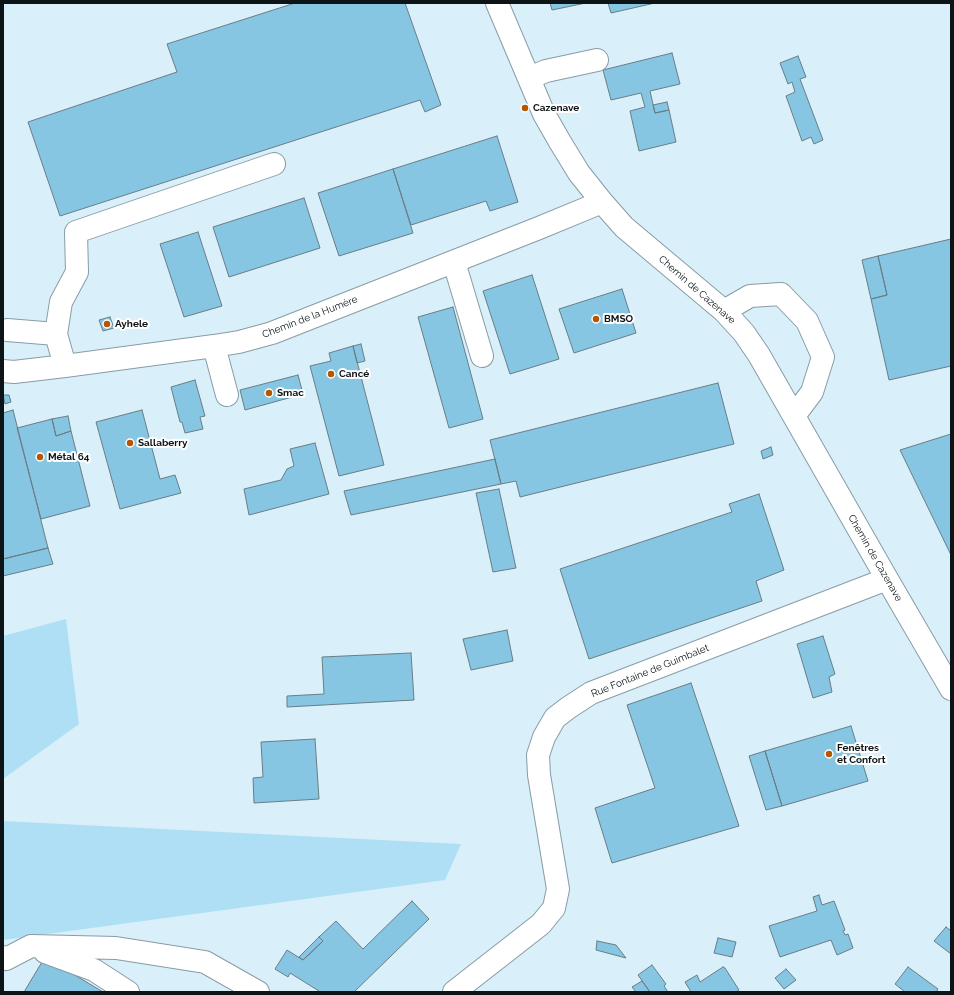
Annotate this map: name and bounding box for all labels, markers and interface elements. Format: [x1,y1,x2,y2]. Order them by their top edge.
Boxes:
place label: Cazenave [533,102,579,114]
marker: Cazenave [520,103,530,113]
street label: Chemin de Cazenave [656,253,738,327]
street label: Chemin de la Humère [261,293,359,341]
place label: BMSO [604,313,633,325]
marker: BMSO [591,314,601,324]
place label: Ayhele [115,318,148,330]
marker: Ayhele [102,319,112,329]
place label: Cancé [339,368,369,380]
marker: Cancé [326,369,336,379]
place label: Smac [277,387,304,399]
marker: Smac [264,388,274,398]
place label: Sallaberry [138,437,187,449]
marker: Sallaberry [125,438,135,448]
place label: Métal 64 [48,451,89,463]
marker: Métal 64 [35,452,45,462]
street label: Chemin de Cazenave [845,513,905,603]
street label: Rue Fontaine de Guimbalet [589,642,711,700]
place label: Fenêtres et Confort [837,742,885,766]
marker: Fenêtres et Confort [824,749,834,759]

